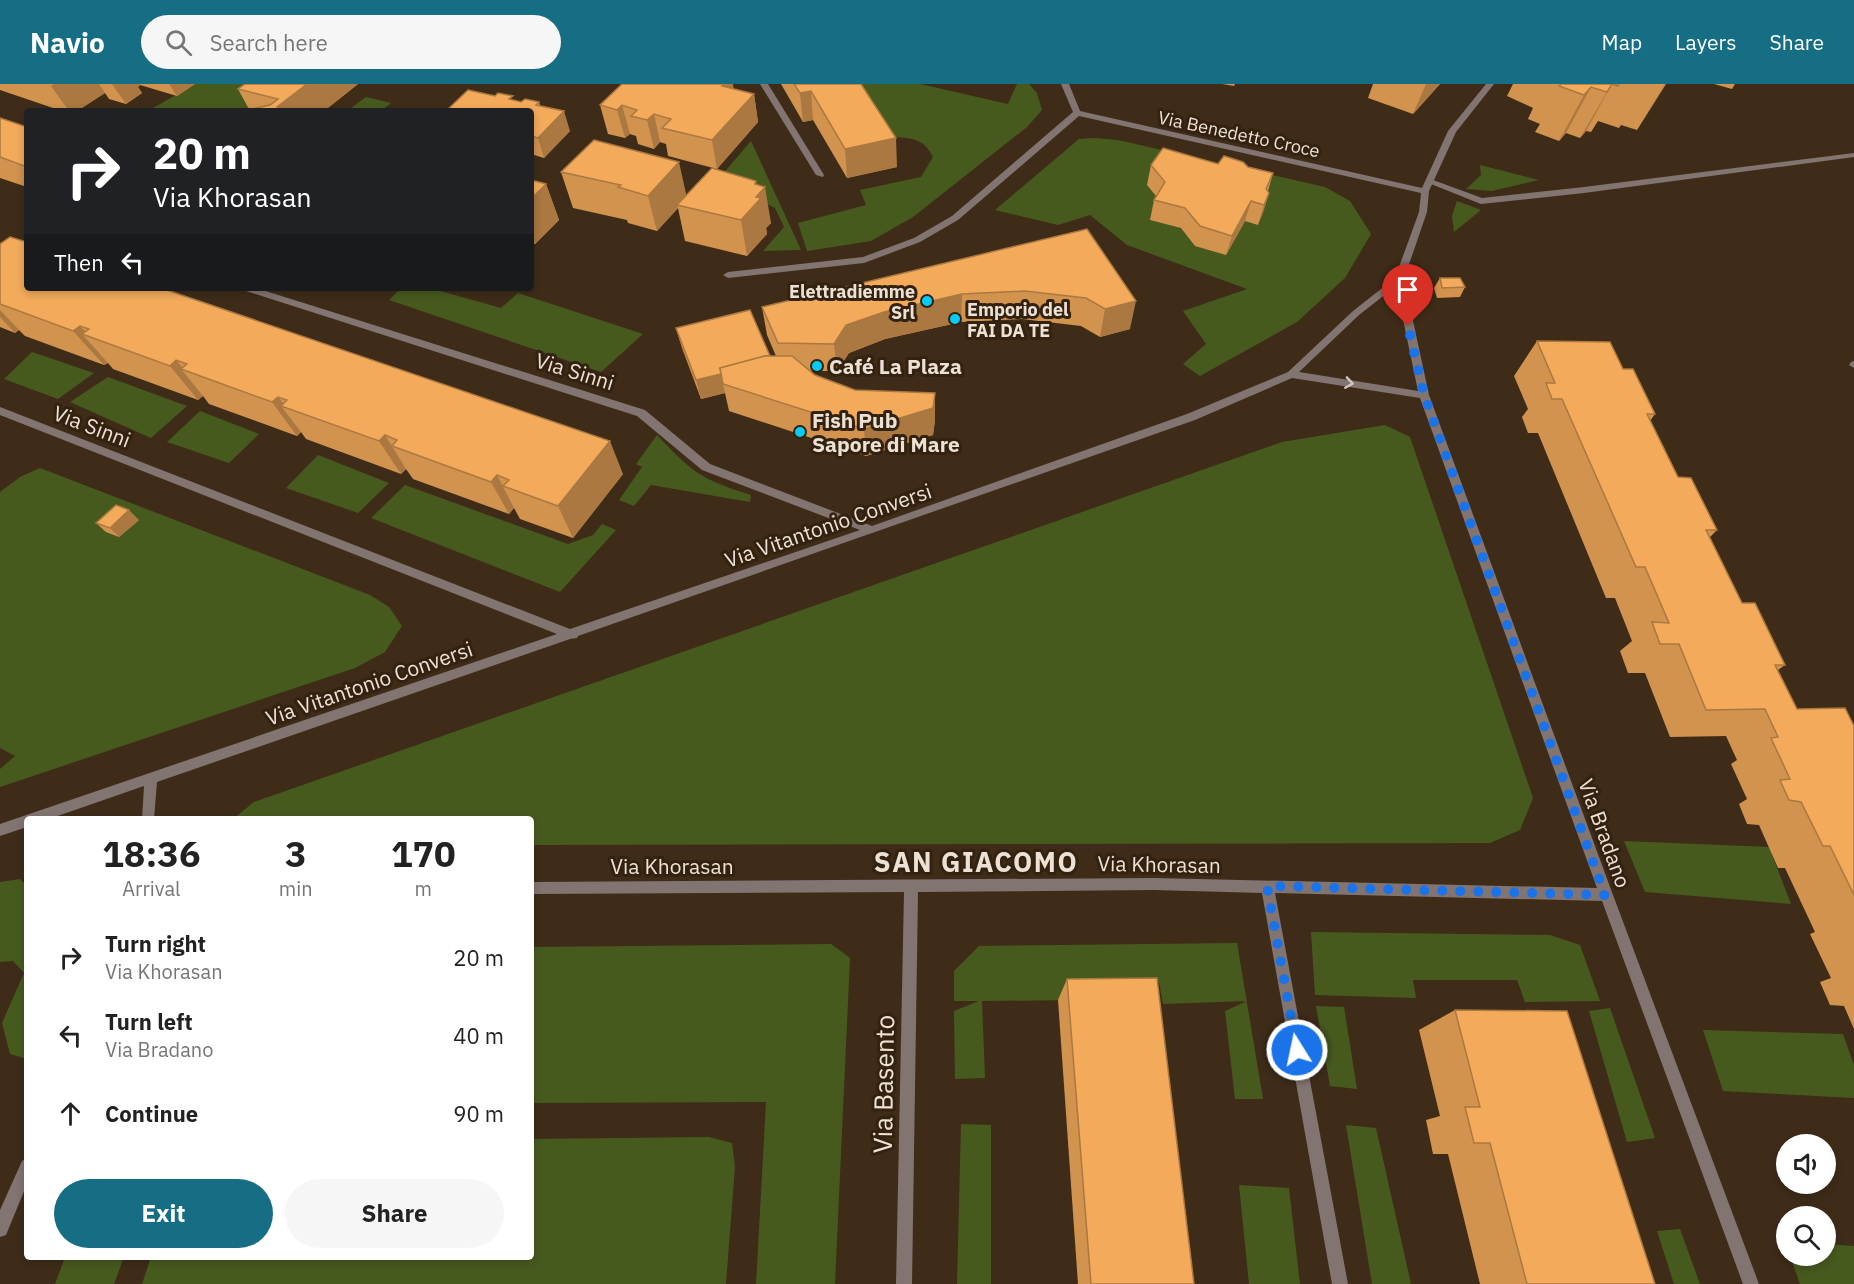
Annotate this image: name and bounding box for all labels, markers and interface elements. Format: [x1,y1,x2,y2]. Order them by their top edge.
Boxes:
search box [141,15,561,69]
text: Navio [30,24,105,61]
icon: search [162,26,195,59]
text: Search here [210,28,328,57]
text: Map [1602,28,1642,56]
text: Layers [1675,28,1737,56]
text: Share [1770,28,1824,56]
street label: Via Benedetto Croce [1156,106,1322,162]
text: 20 m [153,126,251,181]
icon: right [54,132,132,210]
text: Via Khorasan [153,179,312,214]
icon: left [116,246,149,279]
text: Then [54,248,104,277]
pin [1382,264,1433,326]
icon: arrive [1391,273,1424,306]
place label: Elettradiemme Srl [789,280,916,324]
marker: Elettradiemme Srl [920,294,934,308]
place label: Emporio del FAI DA TE [967,298,1069,342]
marker: Emporio del FAI DA TE [948,312,962,326]
street label: Via Sinni [532,346,618,396]
place label: Café La Plaza [829,352,962,380]
marker: Café La Plaza [810,359,824,373]
one-way arrow [1343,376,1353,389]
street label: Via Sinni [49,398,135,454]
place label: Fish Pub Sapore di Mare [812,406,960,458]
marker: Fish Pub Sapore di Mare [793,425,807,439]
street label: Via Vitantonio Conversi [721,476,935,574]
street label: Via Vitantonio Conversi [262,634,476,732]
street label: Via Bradano [1572,775,1638,891]
text: 18:36 [102,830,201,877]
text: 3 [285,830,307,877]
text: 170 [391,830,456,877]
district label: SAN GIACOMO [874,844,1078,879]
street label: Via Khorasan [1097,849,1221,879]
street label: Via Khorasan [610,852,734,880]
text: Arrival [122,875,181,902]
text: min [279,875,313,902]
text: m [415,875,432,902]
text: Turn right [105,929,206,958]
icon: right [54,941,87,974]
text: 20 m [453,943,504,972]
text: Via Khorasan [105,958,223,985]
text: Turn left [105,1007,193,1036]
street label: Via Basento [865,1014,901,1154]
position arrow [1265,1018,1329,1082]
icon: left [54,1019,87,1052]
text: 40 m [453,1021,504,1050]
text: Via Bradano [105,1036,213,1063]
icon: ahead [54,1097,87,1130]
text: Continue [105,1099,198,1128]
text: 90 m [453,1099,504,1128]
map controls [1776,1134,1836,1266]
button: sound [1776,1134,1836,1194]
button: Exit [54,1179,273,1248]
button: Share [285,1179,504,1248]
button: search [1776,1206,1836,1266]

